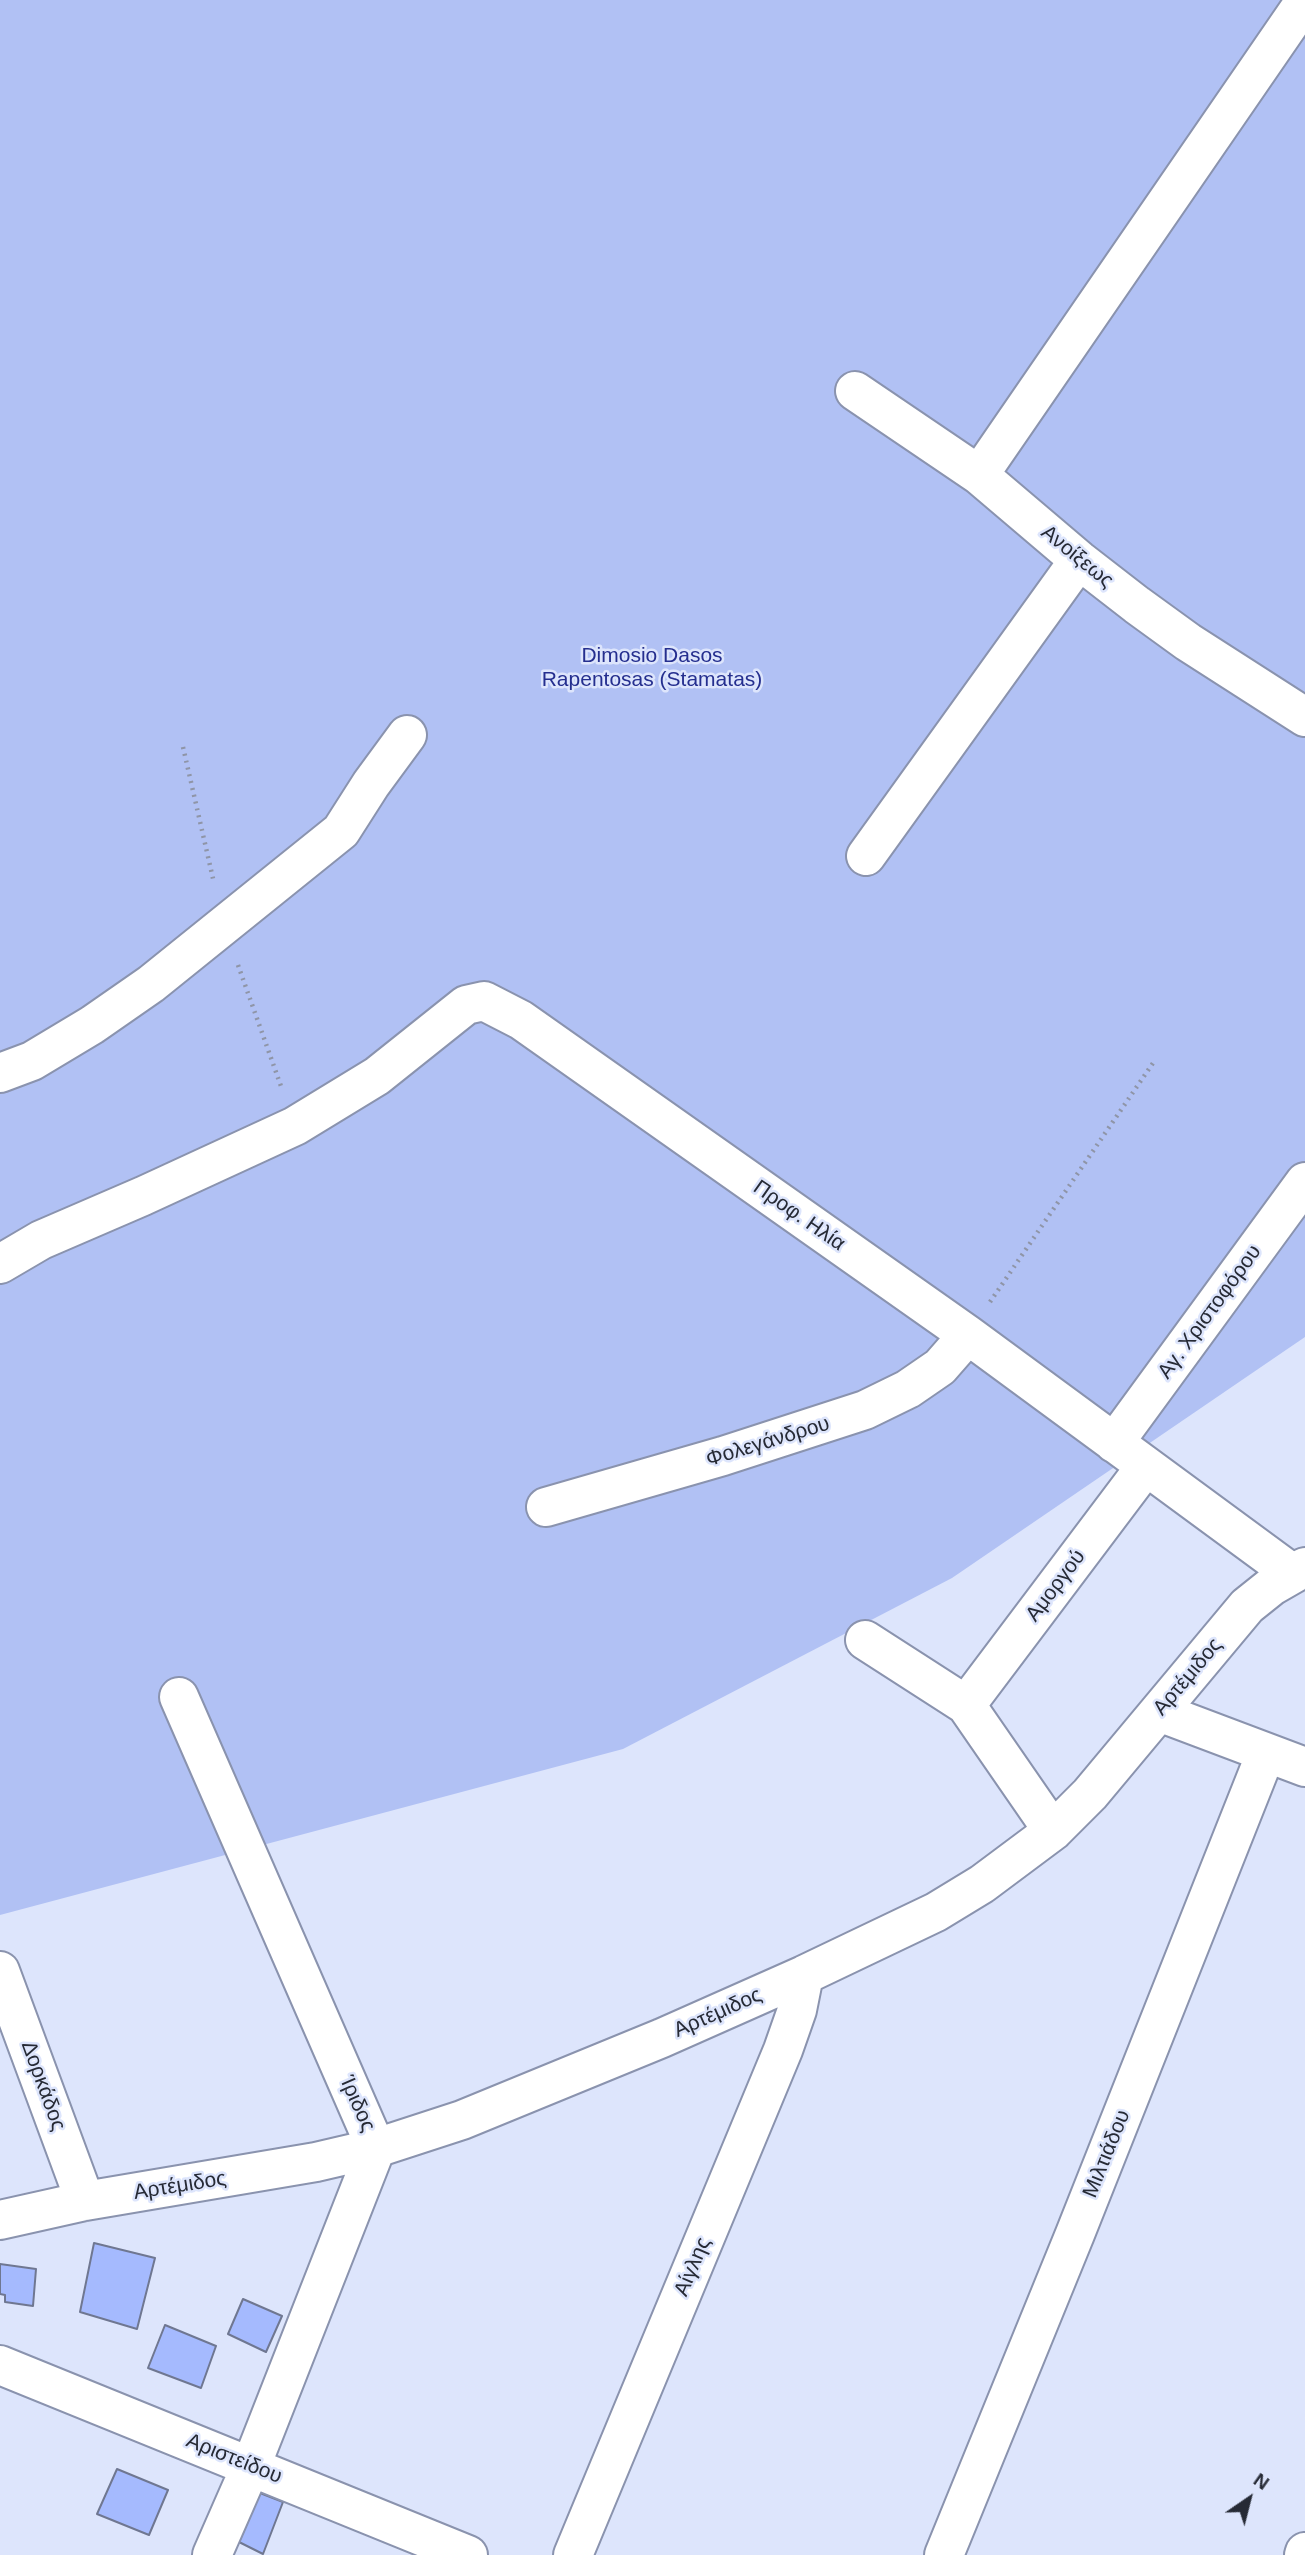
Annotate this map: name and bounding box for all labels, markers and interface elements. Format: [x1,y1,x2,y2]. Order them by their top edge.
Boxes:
street label: Ανοίξεως [1036,520,1118,594]
park label: Dimosio Dasos Rapentosas (Stamatas) [542,643,762,693]
street label: Προφ. Ηλία [748,1175,850,1257]
street label: Αγ. Χριστοφόρου [1153,1240,1267,1384]
street label: Φολεγάνδρου [703,1411,833,1473]
street label: Αμοργού [1021,1545,1091,1627]
street label: Αρτέμιδος [1148,1633,1228,1721]
street label: Αρτέμιδος [670,1982,766,2044]
street label: Δορκάδος [15,2038,71,2134]
street label: Ίριδος [334,2072,380,2136]
street label: Μιλτιάδου [1078,2106,1136,2202]
street label: Αρτέμιδος [132,2166,228,2206]
street label: Αίγλης [669,2234,717,2300]
street label: Αριστείδου [183,2428,285,2490]
north arrow [1214,2464,1284,2534]
text: N [1250,2469,1273,2494]

